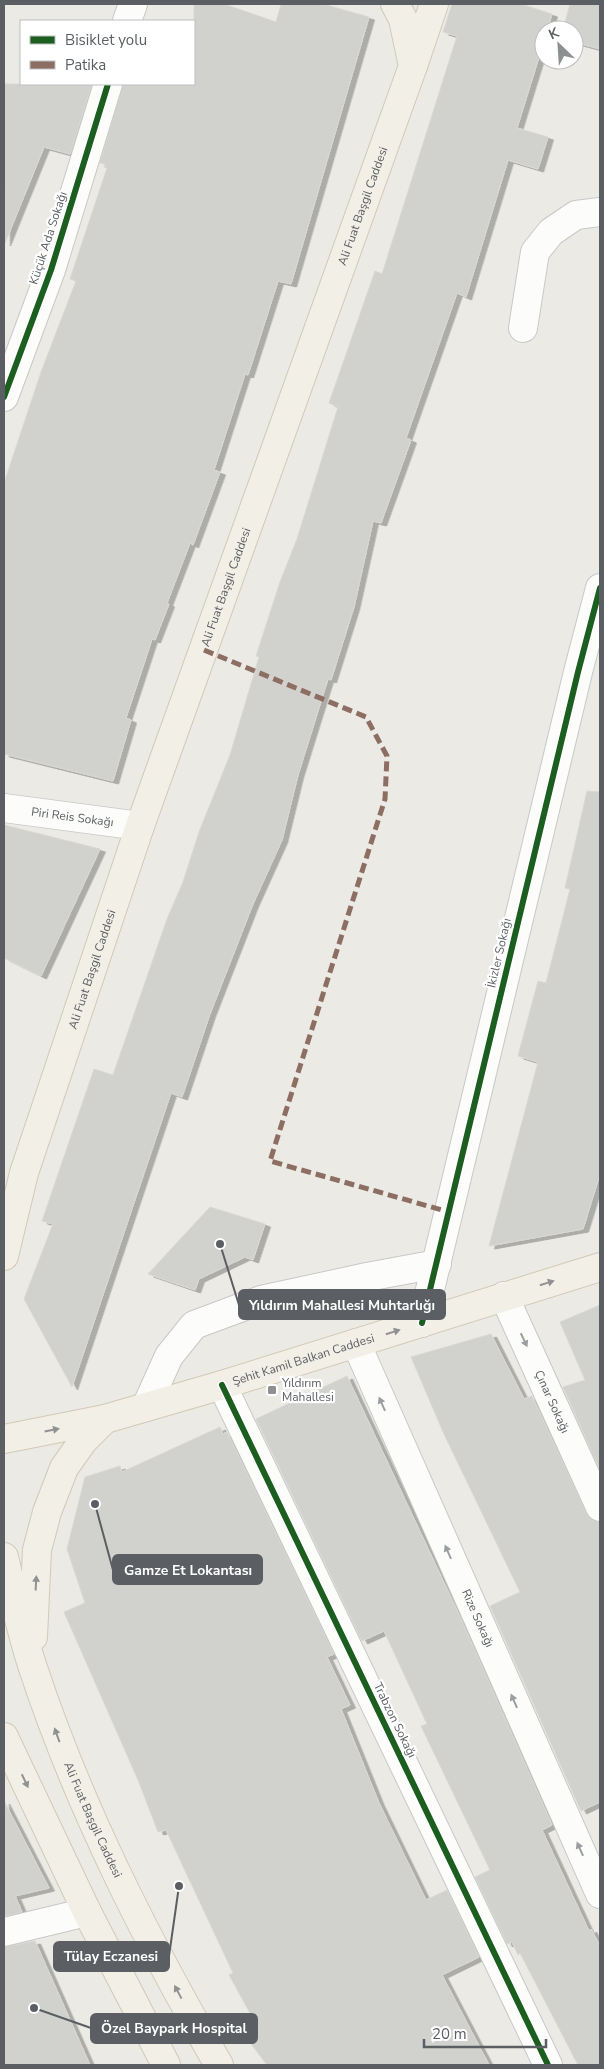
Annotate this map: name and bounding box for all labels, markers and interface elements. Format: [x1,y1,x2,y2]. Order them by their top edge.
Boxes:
legend [20,20,195,85]
north arrow [534,20,584,70]
text: K [545,23,563,44]
text: Bisiklet yolu [65,30,147,50]
text: Patika [65,55,106,75]
street label: Ali Fuat Başgil Caddesi [334,144,391,268]
street label: Küçük Ada Sokağı [25,190,71,286]
street label: Ali Fuat Başgil Caddesi [197,526,254,649]
street label: Piri Reis Sokağı [30,804,115,830]
street label: Ali Fuat Başgil Caddesi [65,908,119,1031]
street label: İkizler Sokağı [483,917,515,989]
one-way arrow [540,1278,555,1286]
callout: Yıldırım Mahallesi Muhtarlığı [239,1290,445,1319]
text: Yıldırım Mahallesi Muhtarlığı [248,1296,435,1315]
one-way arrow [385,1327,400,1335]
street label: Şehit Kamil Balkan Caddesi [230,1330,376,1389]
one-way arrow [520,1333,529,1348]
street label: Çınar Sokağı [531,1367,573,1436]
place label: Yıldırım Mahallesi [281,1375,334,1405]
marker: Yıldırım Mahallesi [266,1384,278,1396]
one-way arrow [378,1397,386,1411]
one-way arrow [44,1426,59,1434]
one-way arrow [444,1545,452,1559]
callout: Gamze Et Lokantası [113,1555,262,1584]
text: Gamze Et Lokantası [124,1561,252,1580]
one-way arrow [32,1574,40,1590]
street label: Rize Sokağı [458,1587,498,1650]
street label: Trabzon Sokağı [370,1680,420,1760]
one-way arrow [510,1694,518,1708]
one-way arrow [53,1727,60,1742]
street label: Ali Fuat Başgil Caddesi [60,1759,126,1880]
one-way arrow [21,1774,29,1788]
one-way arrow [576,1842,584,1856]
callout: Tülay Eczanesi [54,1942,169,1971]
text: Tülay Eczanesi [64,1947,158,1966]
one-way arrow [174,1985,182,2000]
callout: Özel Baypark Hospital [91,2014,257,2043]
scale bar [424,2016,546,2048]
text: Özel Baypark Hospital [101,2019,247,2038]
text: 20 m [432,2024,467,2044]

